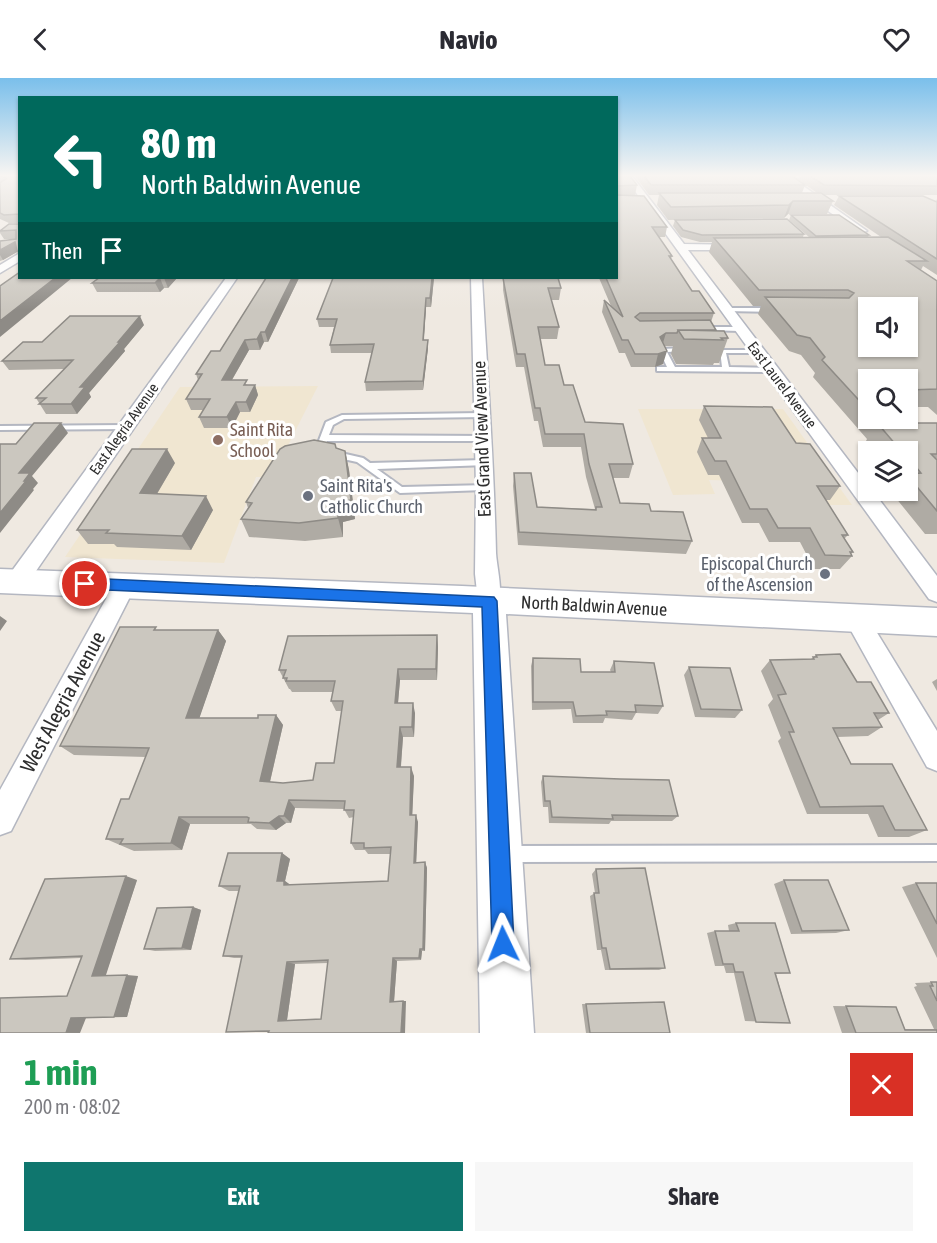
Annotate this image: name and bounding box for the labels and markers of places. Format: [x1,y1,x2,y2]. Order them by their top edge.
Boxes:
place label: Saint Rita School [230,419,293,461]
marker: Saint Rita School [211,433,225,447]
place label: Saint Rita's Catholic Church [320,475,423,517]
marker: Saint Rita's Catholic Church [301,489,315,503]
place label: Episcopal Church of the Ascension [701,553,813,595]
pin [59,558,110,609]
marker: Episcopal Church of the Ascension [818,567,832,581]

